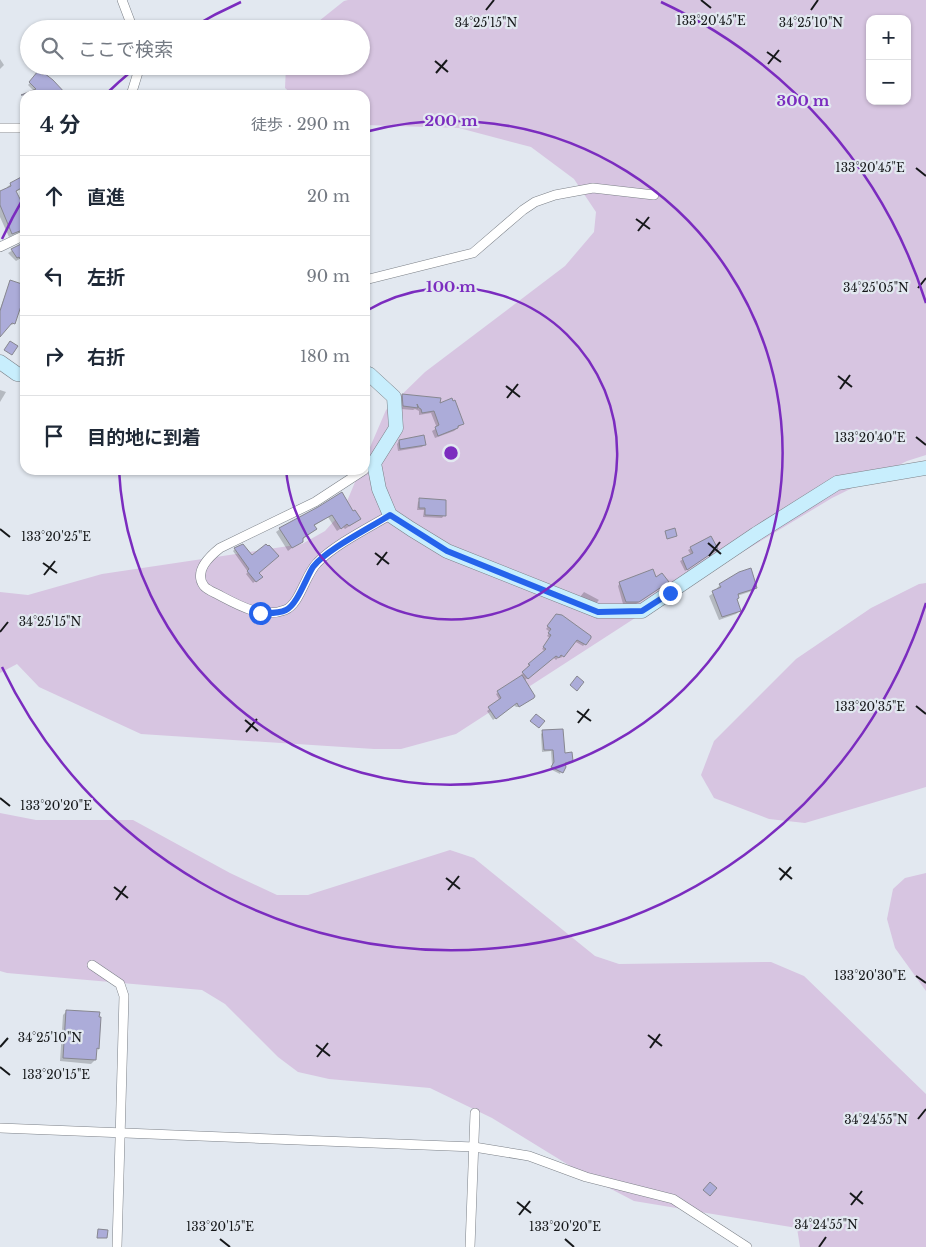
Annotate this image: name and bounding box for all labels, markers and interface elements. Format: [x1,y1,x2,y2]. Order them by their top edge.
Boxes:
text: 133°20'45"E [676,13,746,28]
text: 34°25'15"N [455,15,517,30]
text: 34°25'10"N [779,15,843,30]
map controls [866,15,911,105]
button: + [866,15,911,60]
search box [20,20,370,75]
icon: search [38,34,66,62]
text: ここで検索 [78,38,173,61]
button: − [866,60,911,105]
text: 300 m [777,91,830,110]
text: 200 m [425,111,478,130]
text: 4 分 [40,112,81,138]
text: 徒歩 · 290 m [251,114,350,134]
text: 133°20'45"E [835,160,905,175]
icon: ahead [40,182,68,210]
text: 直進 [87,186,125,209]
text: 20 m [307,186,350,206]
icon: left [40,262,68,290]
text: 左折 [87,266,125,289]
text: 90 m [307,266,350,286]
text: 100 m [426,277,476,296]
text: 34°25'05"N [843,280,909,295]
icon: right [40,342,68,370]
text: 右折 [87,346,125,369]
text: 180 m [300,346,350,366]
icon: arrive [40,422,68,450]
text: 目的地に到着 [87,426,201,449]
text: 133°20'40"E [834,430,906,445]
centre of rings [442,444,460,462]
text: 133°20'25"E [21,529,91,544]
route end [659,582,682,605]
route start [249,602,272,625]
text: 34°25'15"N [19,614,81,629]
text: 133°20'35"E [835,699,905,714]
text: 133°20'20"E [20,798,92,813]
text: 133°20'30"E [834,968,906,983]
text: 34°25'10"N [18,1030,82,1045]
text: 133°20'15"E [22,1067,90,1082]
text: 34°24'55"N [844,1112,908,1127]
text: 34°24'55"N [794,1217,858,1232]
text: 133°20'15"E [186,1219,254,1234]
text: 133°20'20"E [529,1219,601,1234]

